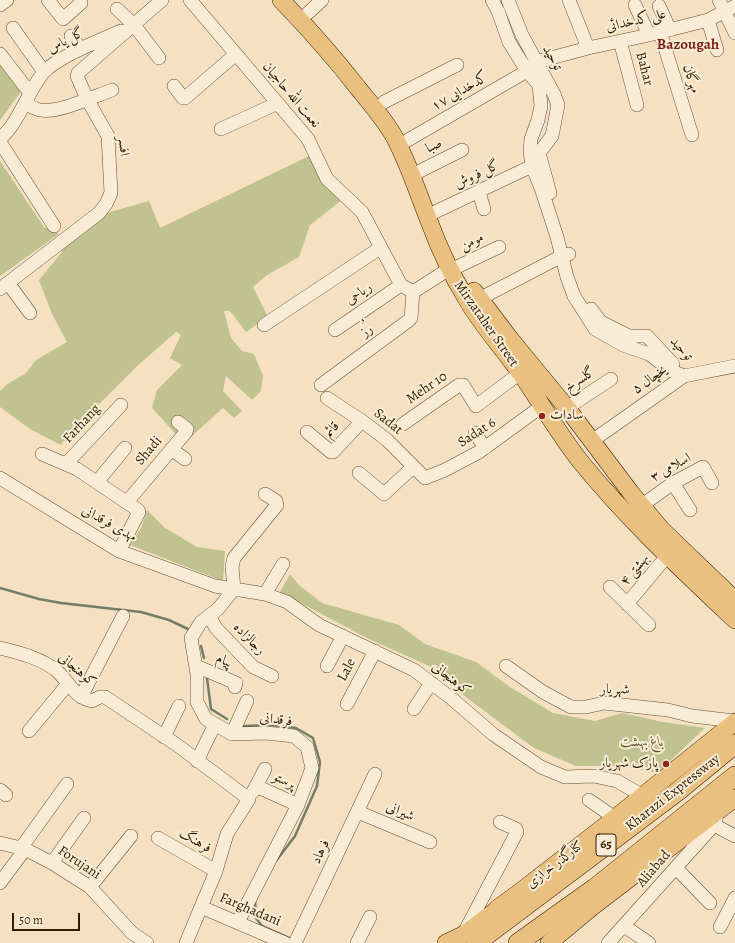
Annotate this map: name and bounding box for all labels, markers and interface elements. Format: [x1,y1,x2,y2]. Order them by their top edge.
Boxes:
street label: علی کدخدائی [604,6,668,36]
street label: گل یاس [45,24,87,58]
district label: Bazougah [657,36,719,54]
street label: توحید [538,42,566,74]
street label: Bahar [631,50,657,88]
street label: نعمت الله حاجیان [259,59,323,131]
street label: مهرگان [679,63,703,95]
street label: کدخدایی ۱۷ [429,69,491,115]
street label: افسر [113,135,133,157]
street label: صبا [423,135,445,157]
street label: گل فروش [452,157,502,193]
street label: مومن [457,229,487,255]
street label: Mirzataher Street [450,278,522,370]
street label: ریاحی [343,279,375,309]
street label: رُز [358,321,376,341]
street label: توحید [666,334,696,364]
street label: یخچال ۵ [629,362,671,398]
street label: گلسرخ [562,364,598,396]
street label: Mehr 10 [403,368,451,408]
street label: Farhang [60,401,104,447]
street label: Sadat [370,405,406,439]
place label: سادات [550,408,583,424]
marker: سادات [537,411,547,421]
street label: Sadat 6 [455,415,499,451]
street label: قائم [321,419,343,441]
street label: Shadi [132,433,166,469]
street label: اسلامی ۳ [648,450,694,486]
street label: مهدی فرقدانی [79,502,139,546]
street label: بهشتی ۴ [617,551,653,589]
street label: رجالزاده [229,619,269,659]
street label: کوهنجانی [54,649,100,691]
street label: پیام [213,650,235,672]
street label: Lale [334,656,360,684]
street label: کوهنجانی [428,659,474,699]
street label: شهریار [600,681,630,699]
street label: فرقدانی [259,710,293,730]
park label: باغ بهشت [620,735,664,751]
street label: Kharazi Expressway [623,751,723,835]
place label: پارک شهریار [600,756,658,772]
marker: پارک شهریار [661,759,671,769]
street label: پرستو [270,769,298,793]
street label: شیرانی [383,799,417,825]
street label: فرهنگ [176,825,214,857]
road number: 65 [596,834,616,856]
street label: فرهاد [308,837,334,867]
street label: کنارگذر خرازی [523,838,587,892]
street label: Forujani [54,843,104,883]
street label: Aliabad [634,847,674,891]
street label: Farghadani [217,890,283,930]
scale bar [14,905,82,931]
text: 50 m [19,912,43,928]

